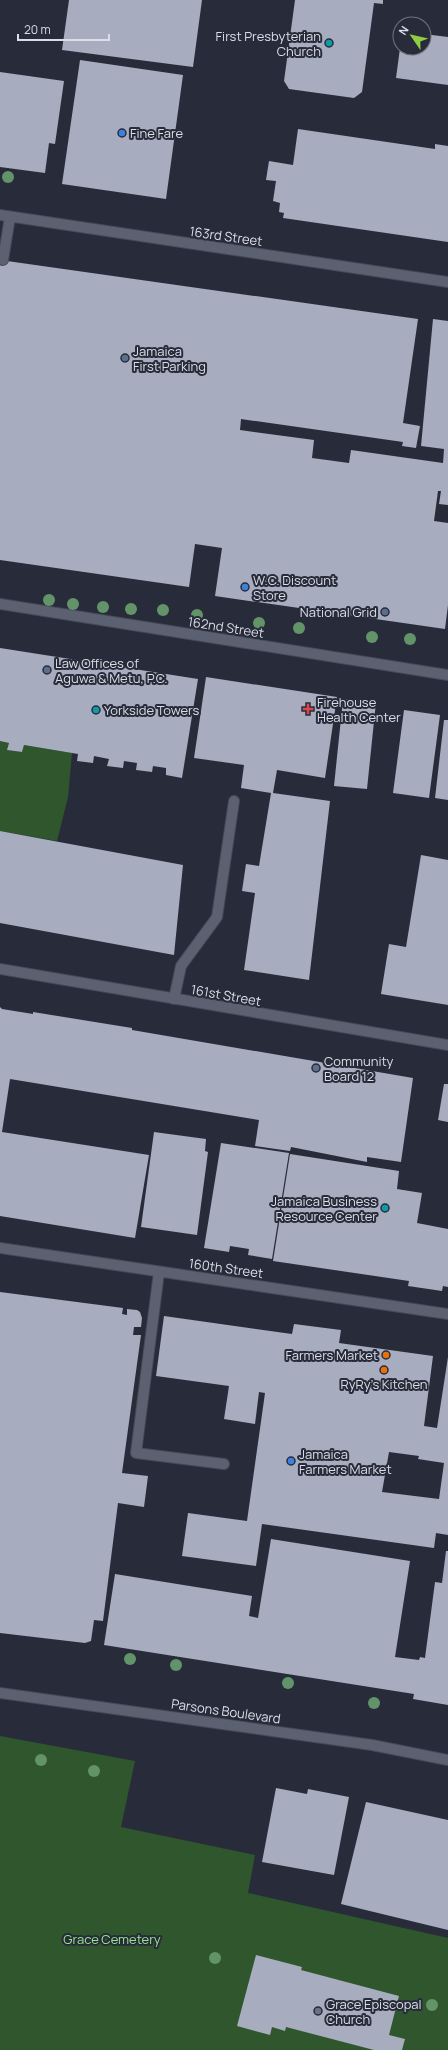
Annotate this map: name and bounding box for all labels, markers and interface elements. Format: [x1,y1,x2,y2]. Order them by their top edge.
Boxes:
scale bar [18,16,109,42]
north arrow [392,16,432,56]
text: 20 m [24,21,51,38]
text: N [395,23,412,38]
place label: First Presbyterian Church [216,27,321,60]
marker: First Presbyterian Church [324,38,334,48]
place label: Fine Fare [130,124,184,142]
marker: Fine Fare [117,128,127,138]
street label: 163rd Street [188,222,264,250]
place label: Jamaica First Parking [133,342,206,375]
marker: Jamaica First Parking [120,353,130,363]
place label: W.C. Discount Store [253,571,336,604]
marker: W.C. Discount Store [240,582,250,592]
place label: National Grid [300,603,377,621]
marker: National Grid [380,607,390,617]
street label: 162nd Street [187,612,265,642]
place label: Law Offices of Aguwa & Metu, P.C. [55,654,168,687]
marker: Law Offices of Aguwa & Metu, P.C. [42,665,52,675]
place label: Firehouse Health Center [317,693,401,726]
place label: Yorkside Towers [104,701,200,719]
marker: Firehouse Health Center [302,703,314,715]
marker: Yorkside Towers [91,705,101,715]
street label: 161st Street [190,980,262,1010]
place label: Community Board 12 [324,1052,394,1085]
marker: Community Board 12 [311,1063,321,1073]
place label: Jamaica Business Resource Center [271,1192,377,1225]
marker: Jamaica Business Resource Center [380,1203,390,1213]
street label: 160th Street [188,1254,264,1282]
place label: Farmers Market [285,1346,378,1364]
marker: Farmers Market [381,1350,391,1360]
marker: RyRy’s Kitchen [379,1365,389,1375]
place label: RyRy’s Kitchen [340,1375,428,1393]
place label: Jamaica Farmers Market [299,1445,392,1478]
marker: Jamaica Farmers Market [286,1456,296,1466]
street label: Parsons Boulevard [170,1694,282,1728]
park label: Grace Cemetery [63,1930,161,1948]
place label: Grace Episcopal Church [326,1995,422,2028]
marker: Grace Episcopal Church [313,2006,323,2016]

